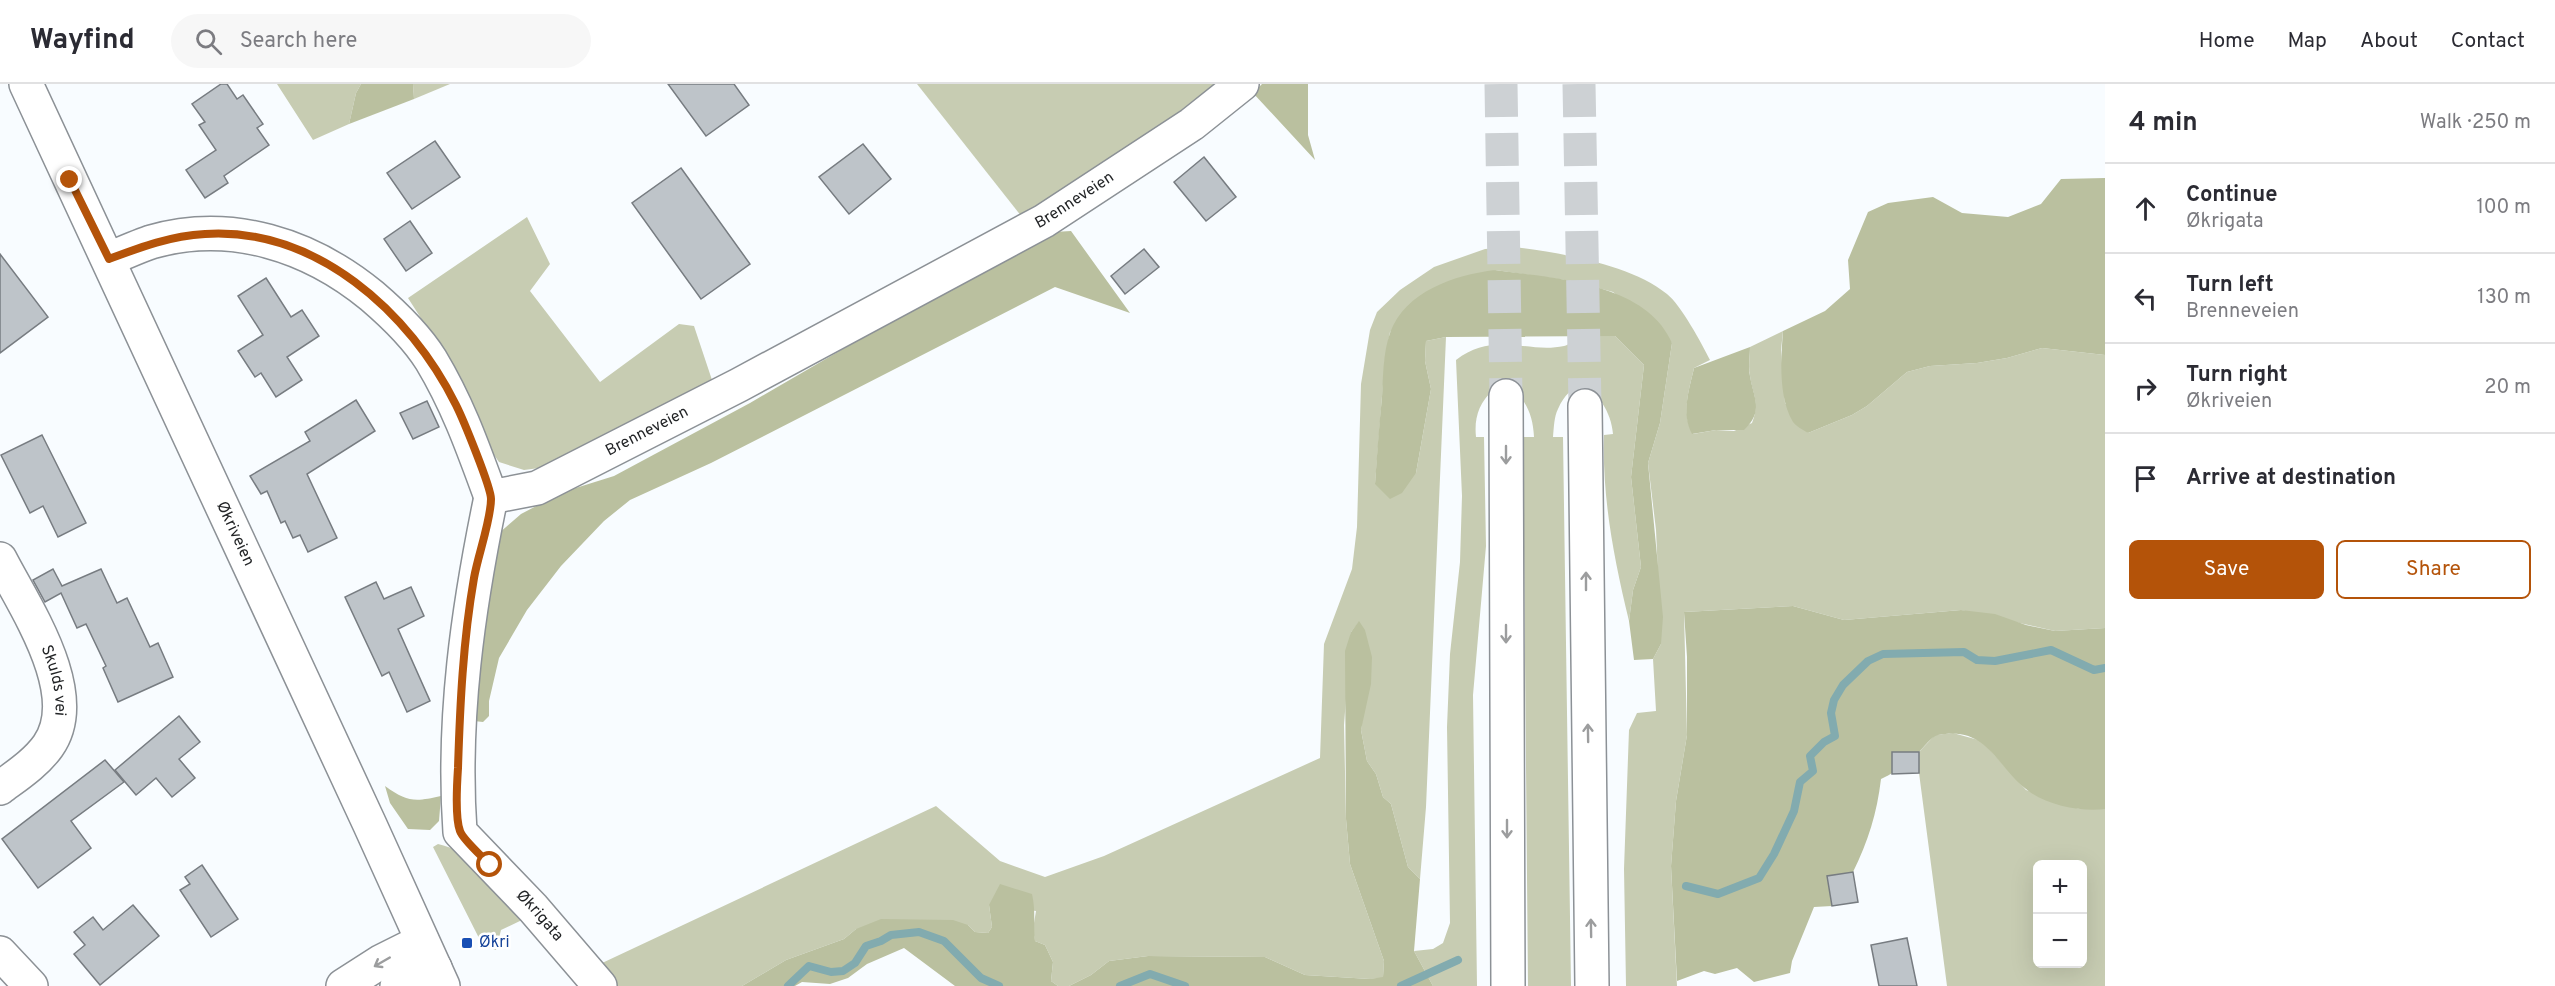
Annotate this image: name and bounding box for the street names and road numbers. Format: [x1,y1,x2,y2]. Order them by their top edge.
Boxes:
street label: Brenneveien [1032,168,1118,234]
street label: Brenneveien [602,402,692,461]
street label: Økriveien [211,498,258,569]
street label: Skulds vei [36,642,70,717]
street label: Økrigata [511,886,567,946]

